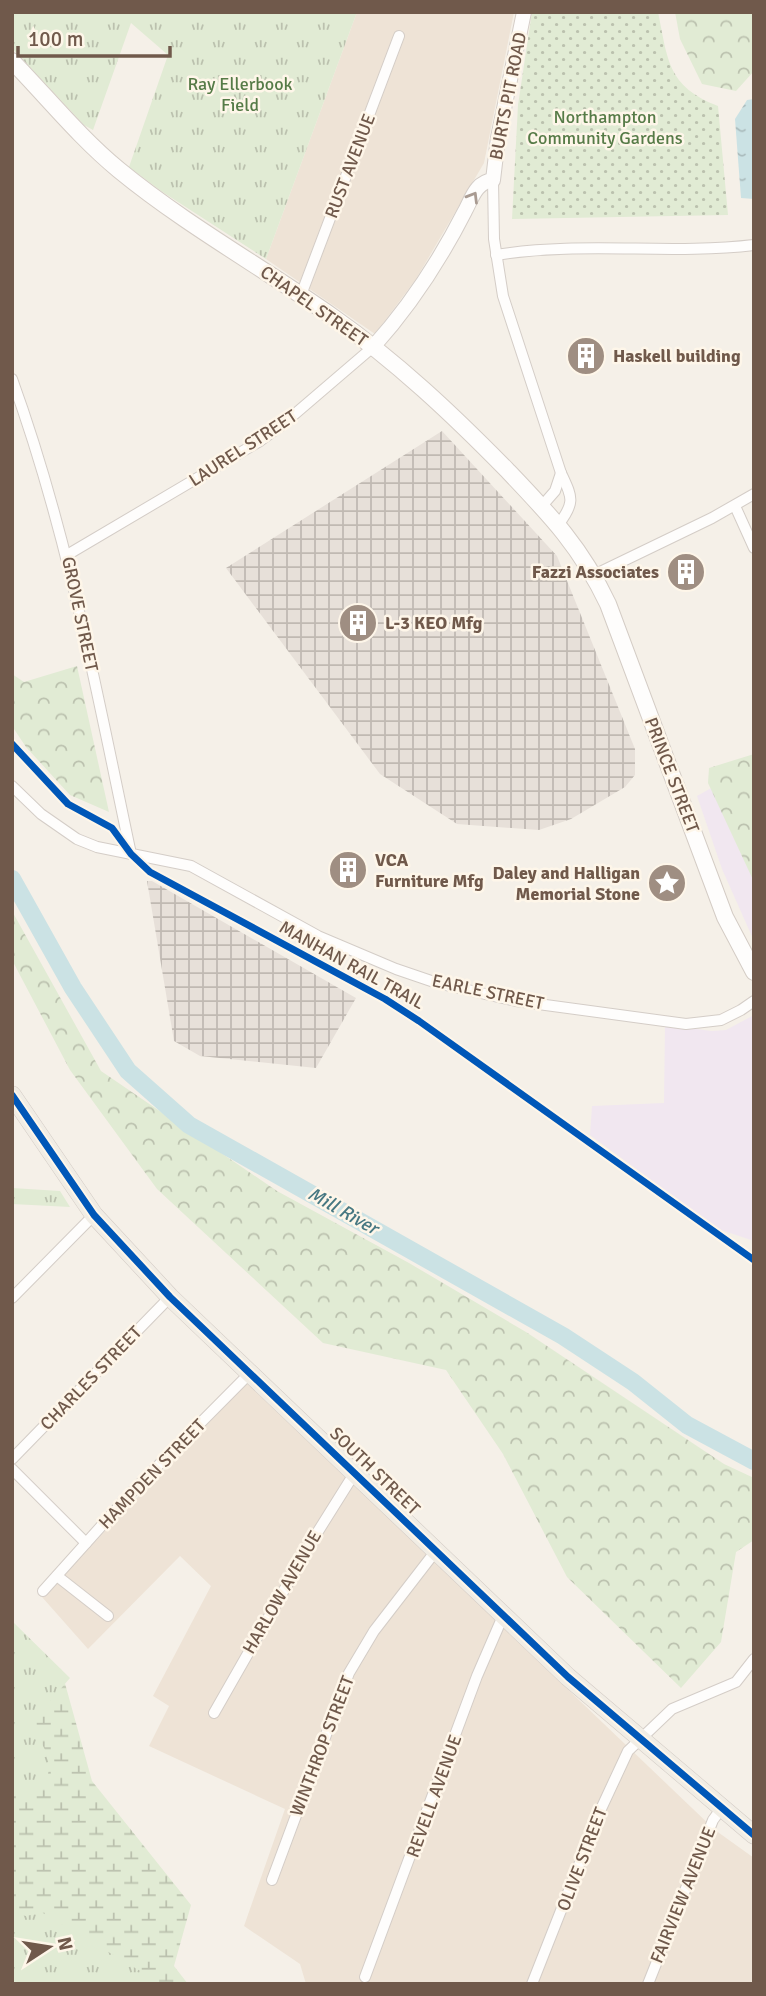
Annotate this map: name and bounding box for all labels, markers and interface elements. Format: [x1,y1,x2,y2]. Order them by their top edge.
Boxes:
scale bar [18,14,170,58]
text: 100 m [28,26,83,52]
street label: BURTS PIT ROAD [485,30,531,162]
park label: Ray Ellerbook Field [187,73,293,116]
park label: Northampton Community Gardens [527,106,683,149]
street label: RUST AVENUE [320,111,380,221]
one-way arrow [465,192,478,205]
street label: CHAPEL STREET [256,261,372,351]
building icon: Haskell building [565,335,607,377]
place label: Haskell building [613,345,741,367]
street label: LAUREL STREET [185,405,301,491]
building icon: Fazzi Associates [665,551,707,593]
street label: GROVE STREET [57,555,103,673]
place label: Fazzi Associates [532,561,659,583]
building icon: L-3 KEO Mfg [337,602,379,644]
place label: L-3 KEO Mfg [385,612,483,634]
street label: PRINCE STREET [640,714,704,836]
building icon: VCA Furniture Mfg [327,849,369,891]
place label: VCA Furniture Mfg [375,849,484,892]
place label: Daley and Halligan Memorial Stone [493,862,640,905]
place icon: Daley and Halligan Memorial Stone [646,862,688,904]
street label: MANHAN RAIL TRAIL [276,916,428,1014]
street label: EARLE STREET [430,969,546,1015]
water label: Mill River [304,1182,385,1242]
street label: CHARLES STREET [36,1321,146,1435]
street label: HAMPDEN STREET [94,1414,210,1534]
street label: SOUTH STREET [325,1422,425,1520]
street label: HARLOW AVENUE [238,1526,326,1658]
street label: WINTHROP STREET [285,1672,359,1819]
street label: REVELL AVENUE [402,1732,466,1860]
street label: OLIVE STREET [552,1804,612,1914]
street label: FAIRVIEW AVENUE [646,1824,720,1966]
north arrow [14,1912,84,1982]
text: N [52,1935,78,1953]

